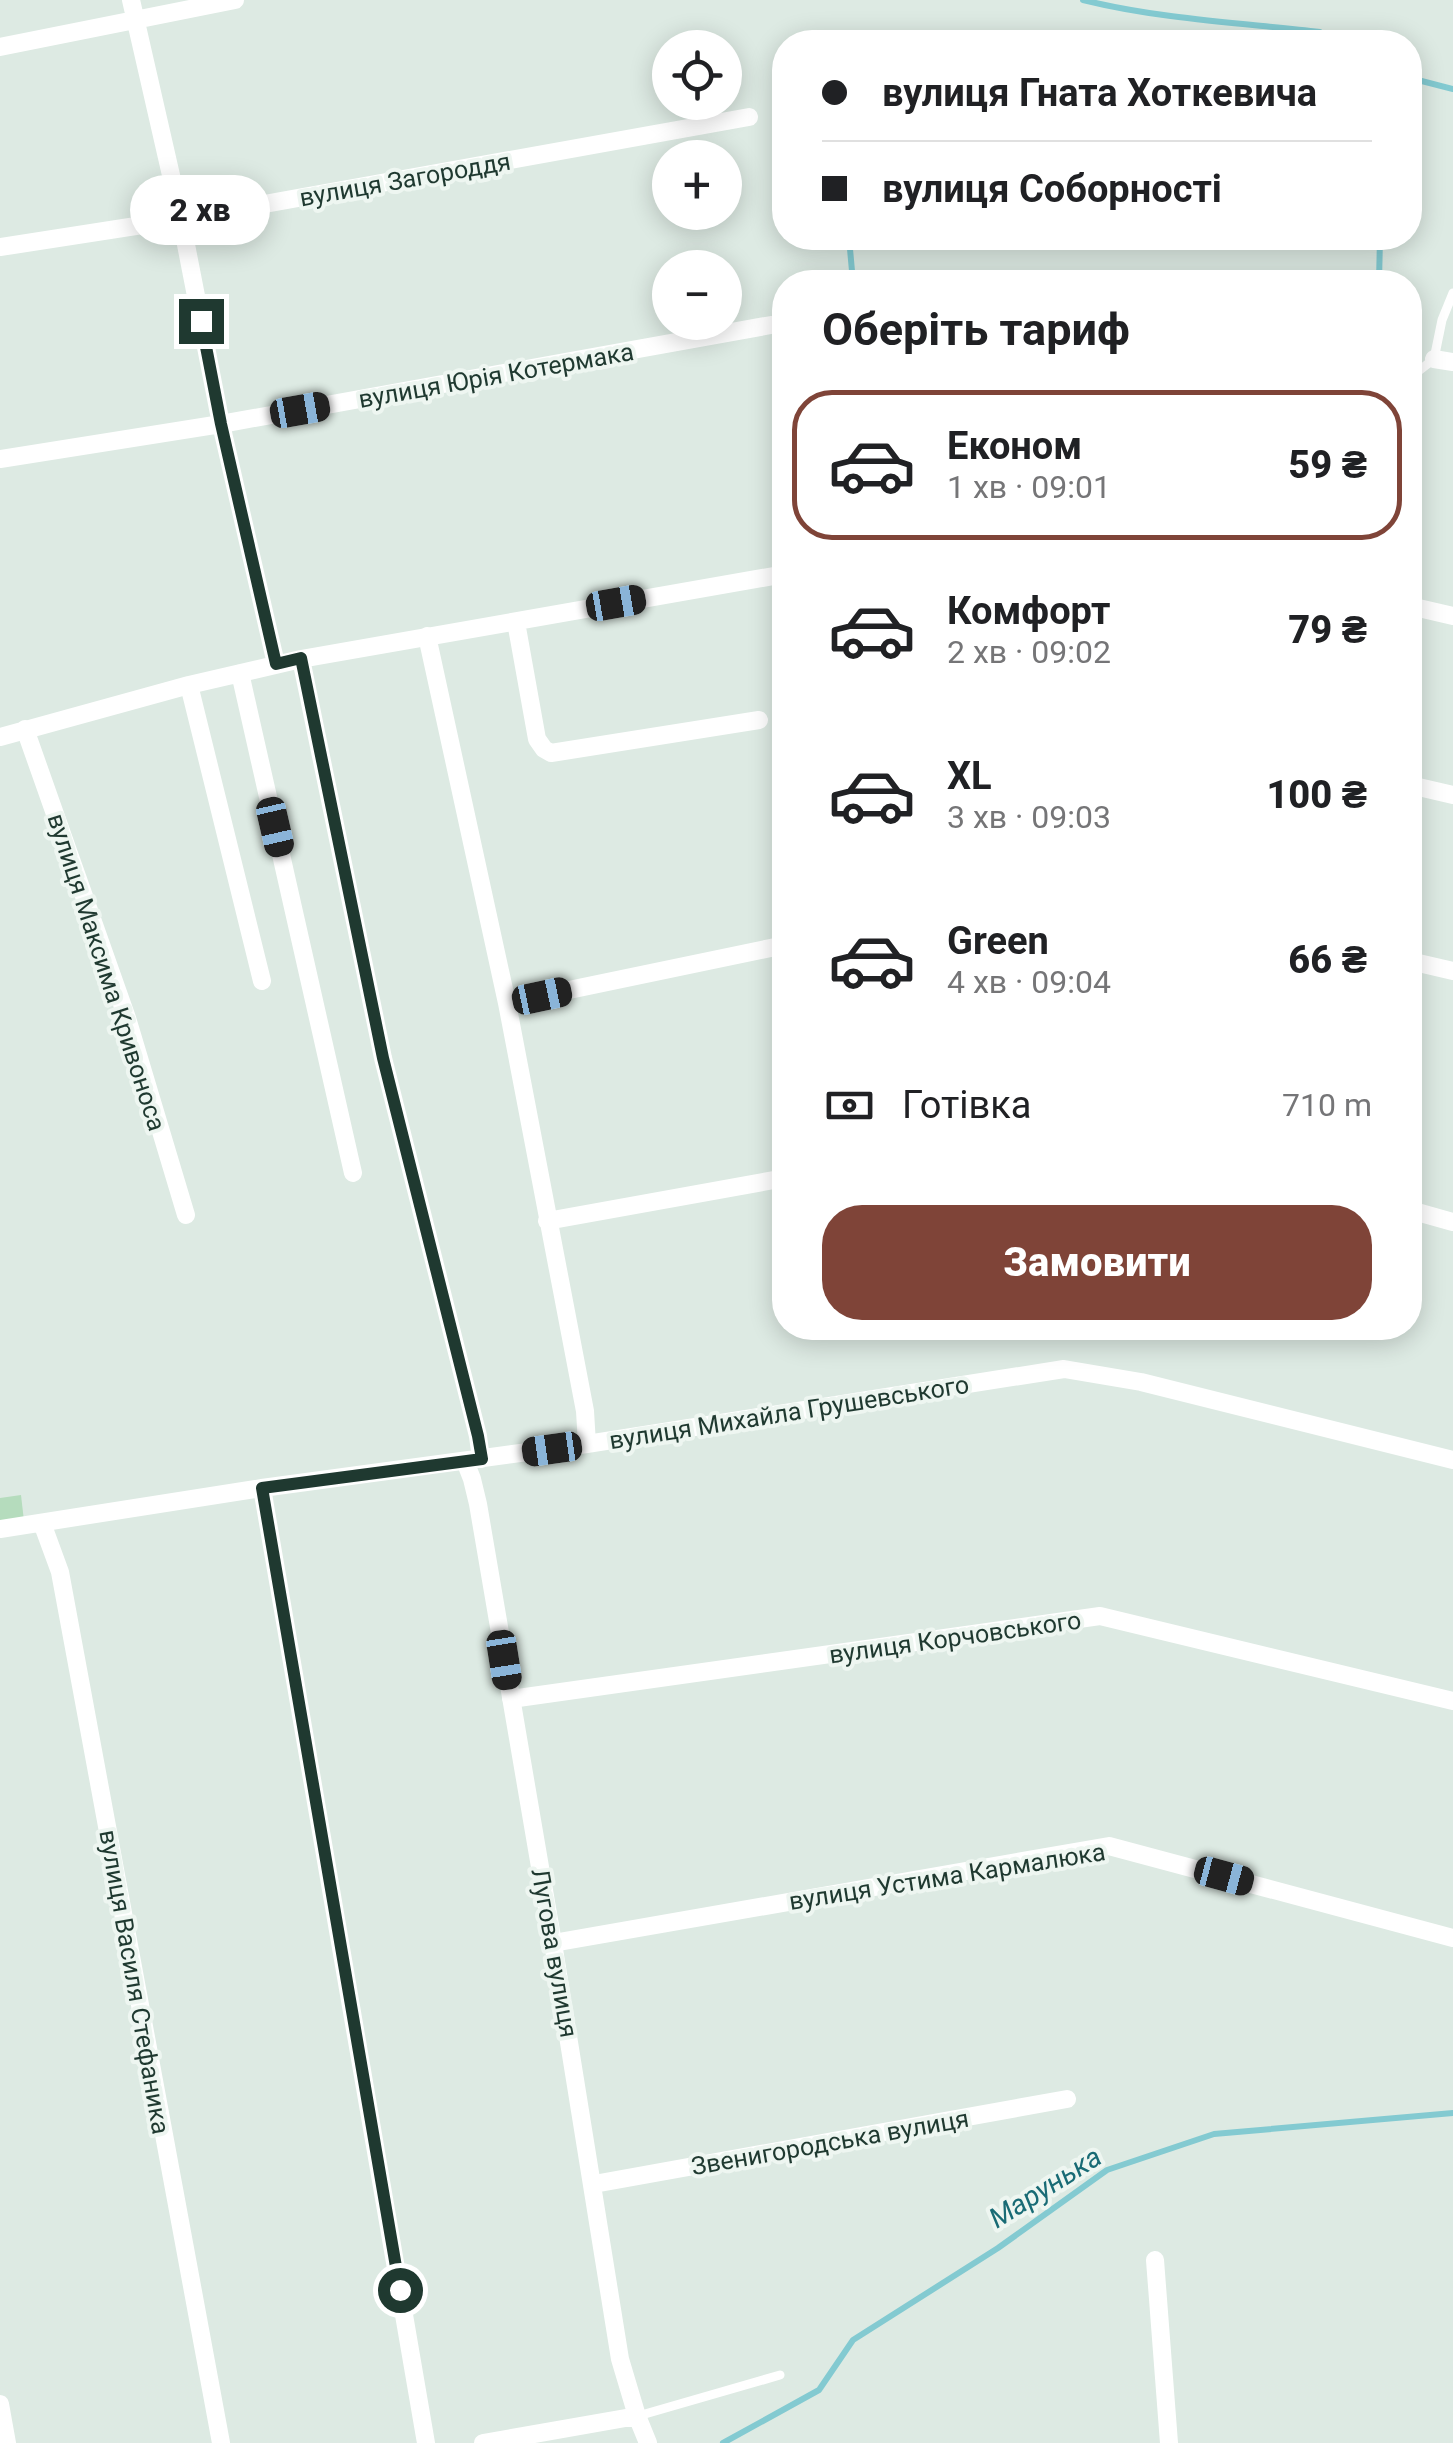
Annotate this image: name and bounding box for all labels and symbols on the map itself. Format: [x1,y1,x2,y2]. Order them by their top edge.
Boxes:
street label: вулиця Загороддя [297,147,513,212]
callout: 2 хв [131,176,271,246]
route end [179,299,224,344]
street label: вулиця Юрія Котермака [356,337,636,414]
car [268,390,332,430]
car [584,583,648,623]
car [254,794,296,860]
street label: вулиця Максима Кривоноса [41,810,172,1135]
car [510,975,574,1017]
street label: вулиця Михайла Грушевського [607,1370,971,1455]
car [520,1430,584,1468]
street label: вулиця Корчовського [827,1605,1083,1670]
car [484,1628,524,1692]
street label: вулиця Василя Стефаника [93,1828,176,2137]
street label: вулиця Устима Кармалюка [787,1837,1107,1916]
car [1191,1854,1257,1898]
street label: Лугова вулиця [525,1866,584,2040]
street label: Звенигородська вулиця [689,2104,971,2181]
water label: Марунька [983,2140,1108,2235]
route start [378,2268,423,2313]

